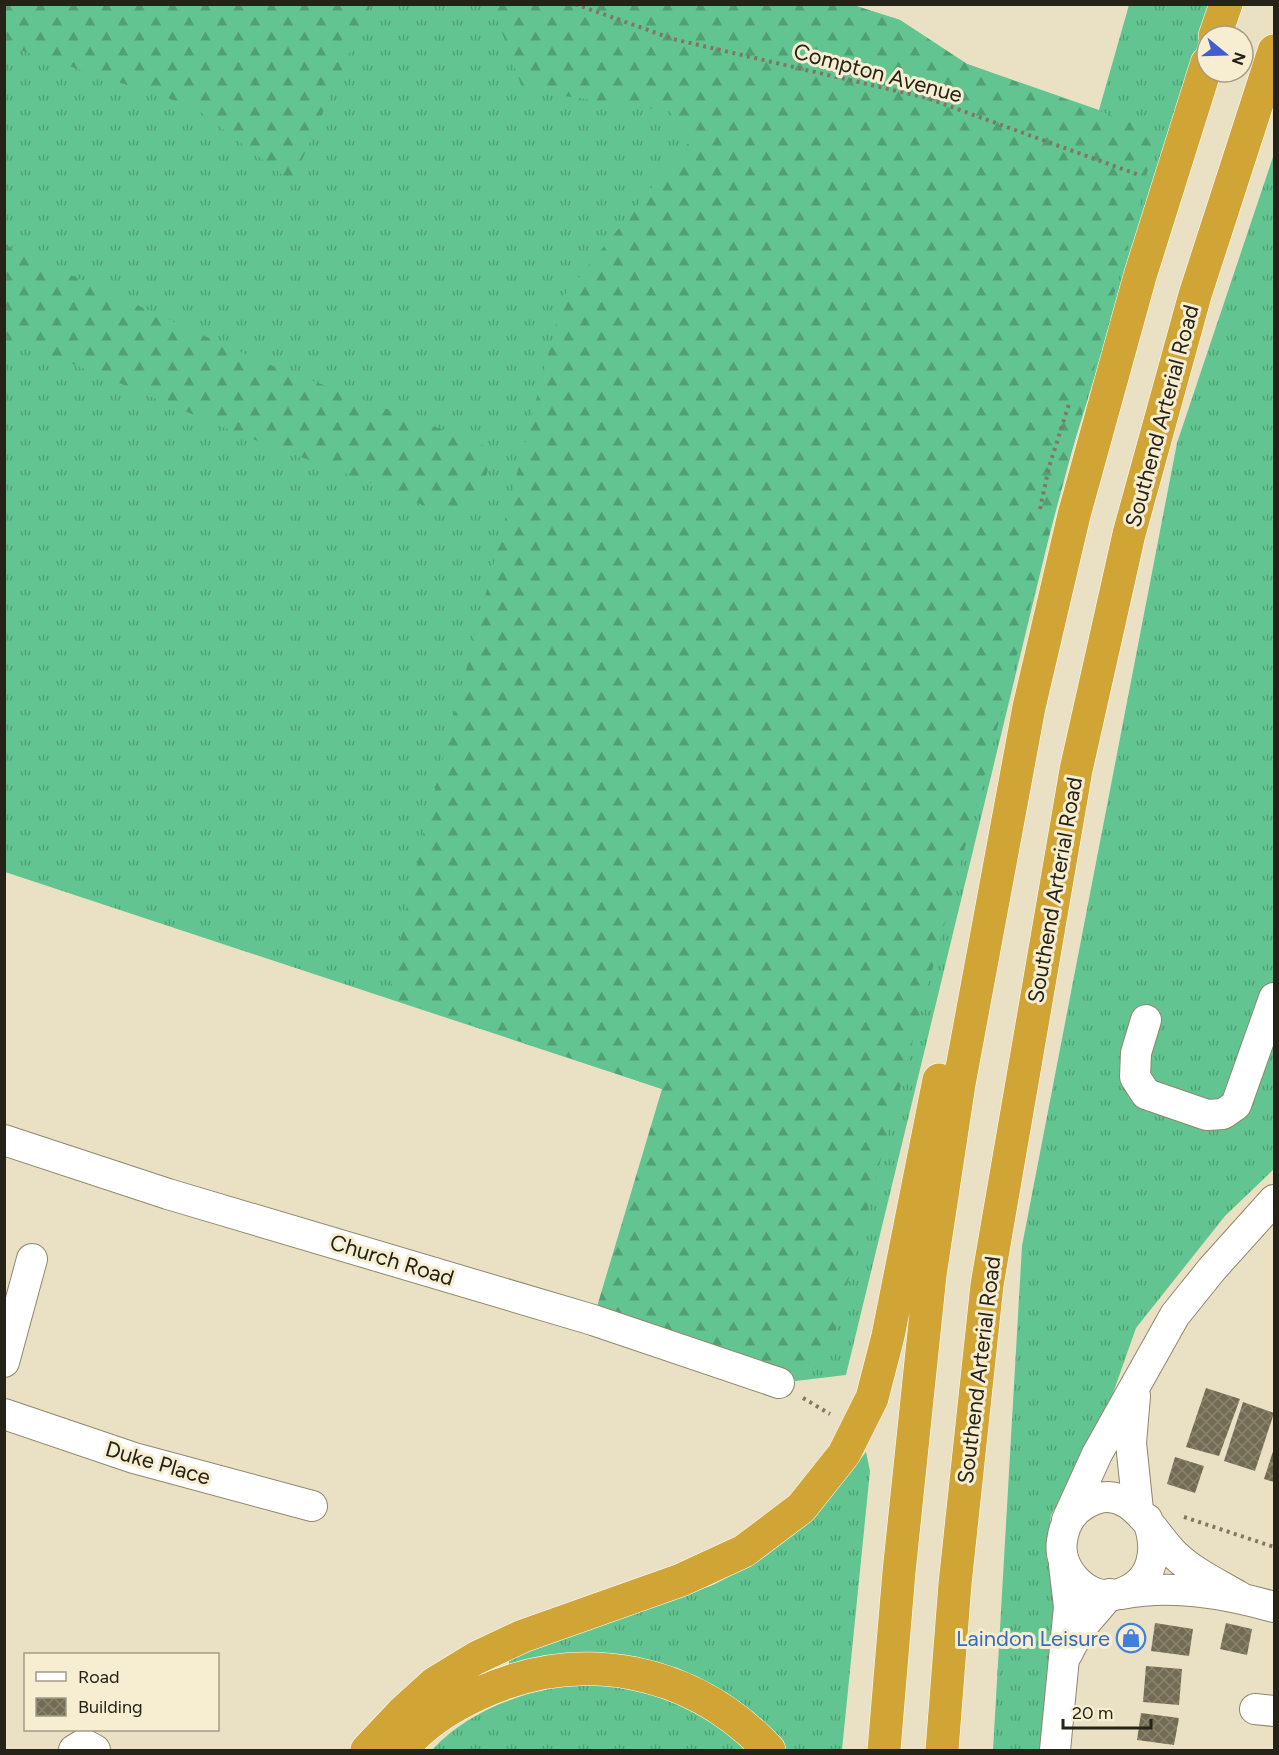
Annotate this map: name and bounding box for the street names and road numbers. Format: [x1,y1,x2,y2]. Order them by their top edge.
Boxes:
street label: Compton Avenue [791,38,965,108]
street label: Southend Arterial Road [1119,302,1205,530]
street label: Southend Arterial Road [1022,775,1088,1005]
street label: Church Road [327,1228,457,1292]
street label: Southend Arterial Road [952,1255,1006,1485]
street label: Duke Place [102,1435,214,1491]

